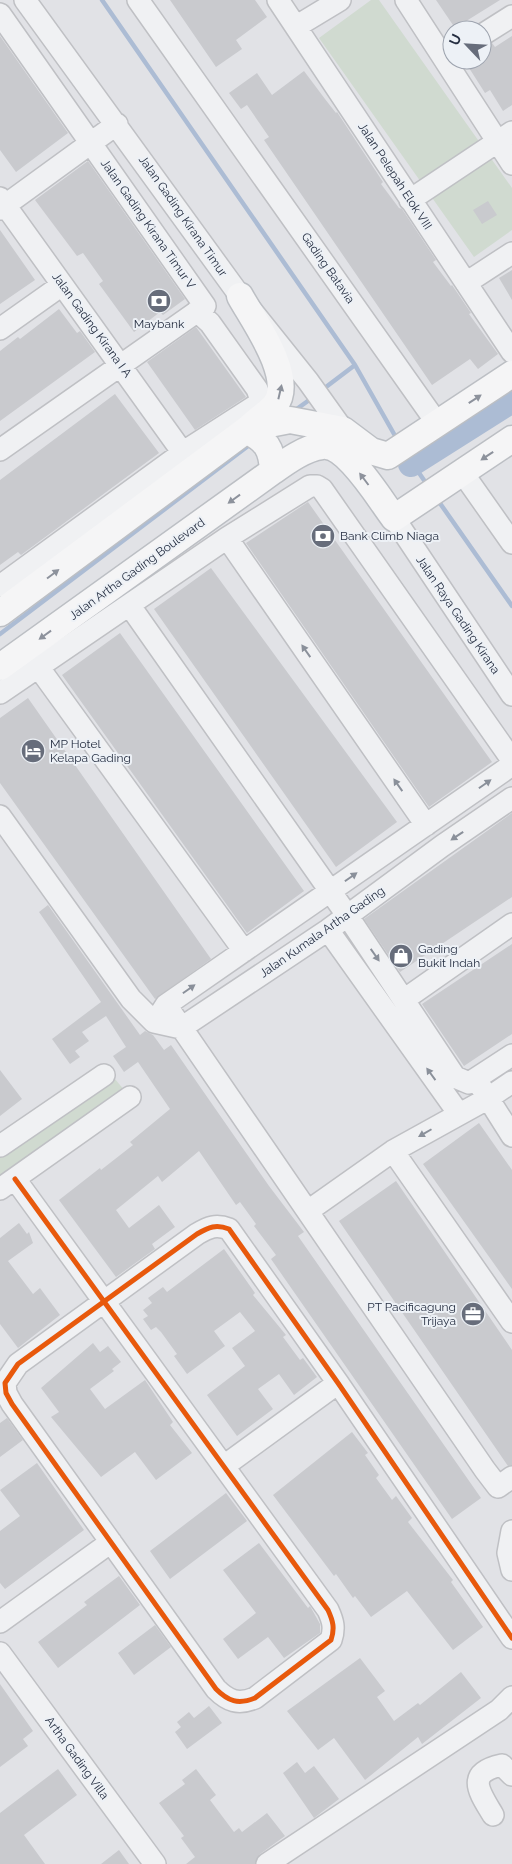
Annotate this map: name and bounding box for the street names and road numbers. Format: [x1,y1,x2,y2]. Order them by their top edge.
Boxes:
street label: Jalan Pelepah Elok VIII [355,120,435,232]
street label: Jalan Gading Kirana Timur [136,153,231,280]
street label: Jalan Gading Kirana Timur V [98,157,198,291]
street label: Gading Batavia [298,230,358,306]
street label: Jalan Gading Kirana I A [49,270,135,380]
street label: Jalan Artha Gading Boulevard [67,515,207,623]
street label: Jalan Raya Gading Kirana [413,553,503,677]
street label: Jalan Kumala Artha Gading [257,883,387,981]
street label: Artha Gading Villa [42,1714,112,1802]

